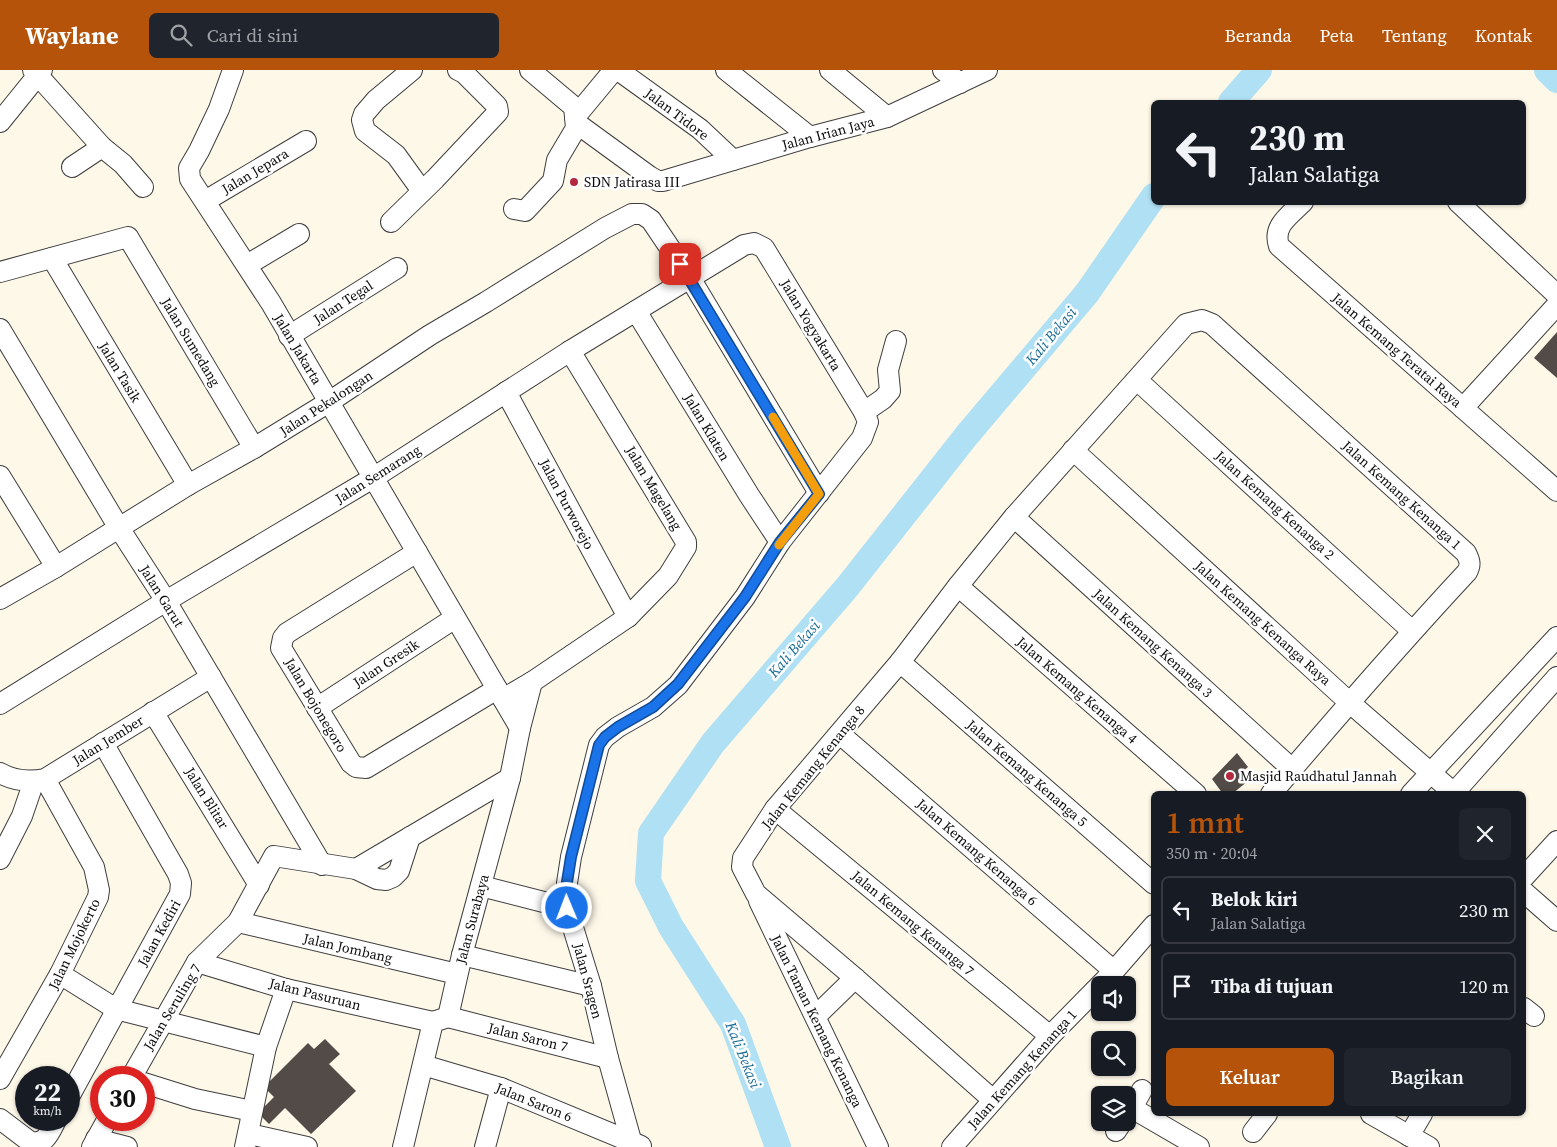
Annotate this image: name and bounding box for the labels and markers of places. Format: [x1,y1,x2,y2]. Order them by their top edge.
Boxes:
place label: SDN Jatirasa III [584,172,680,192]
marker: SDN Jatirasa III [568,176,580,188]
pin [659,243,701,285]
place label: Masjid Raudhatul Jannah [1240,766,1397,786]
marker: Masjid Raudhatul Jannah [1224,770,1236,782]

